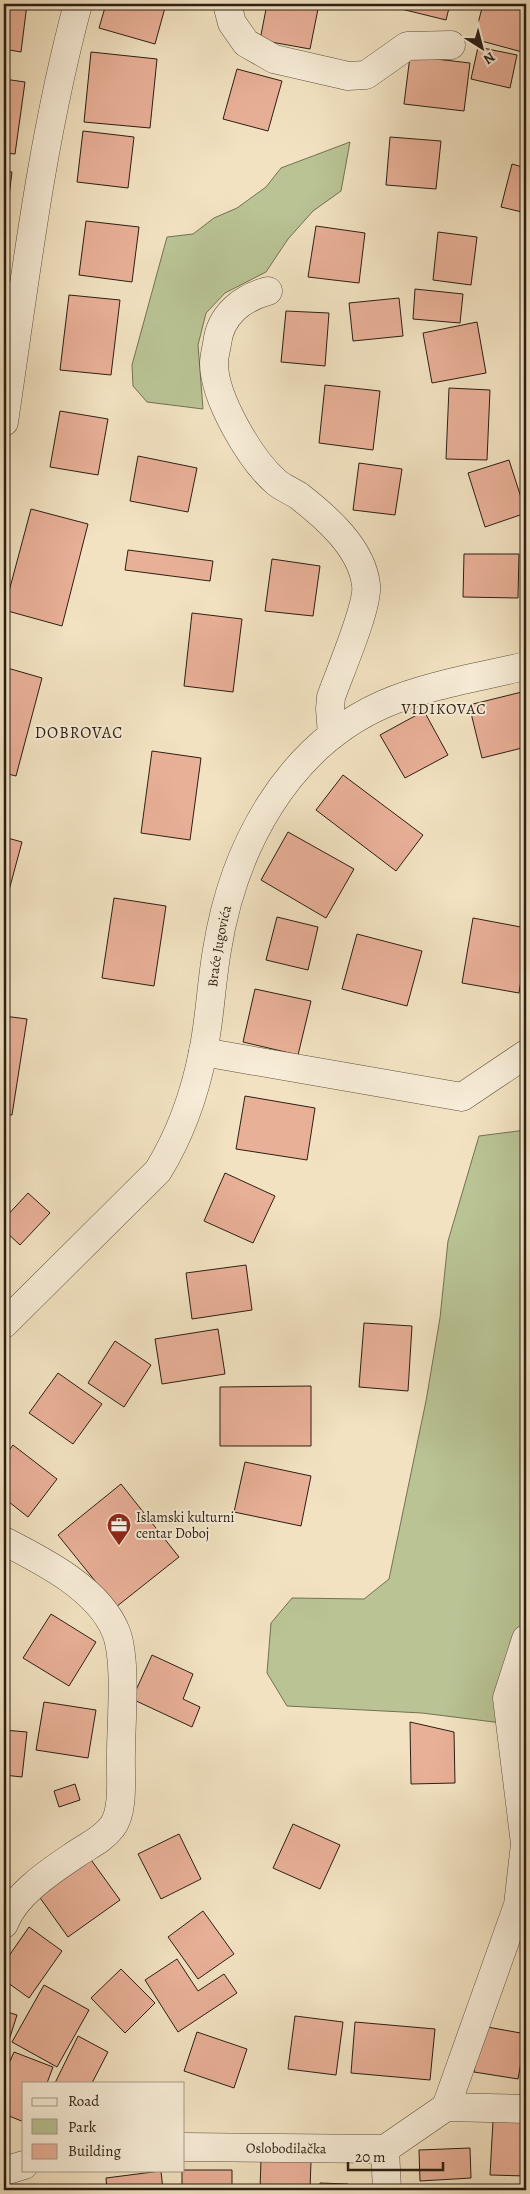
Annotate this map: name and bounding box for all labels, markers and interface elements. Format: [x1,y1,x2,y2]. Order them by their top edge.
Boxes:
north arrow [458,22,508,72]
text: N [480,47,499,69]
district label: VIDIKOVAC [400,699,487,719]
district label: DOBROVAC [35,722,123,744]
street label: Braće Jugovića [203,903,236,988]
place label: Islamski kulturni centar Doboj [136,1508,234,1543]
office icon: Islamski kulturni centar Doboj [106,1512,132,1546]
legend [22,2082,185,2172]
text: Road [68,2091,100,2111]
text: Park [68,2117,97,2137]
street label: Oslobodilačka [246,2138,327,2158]
scale bar [348,2139,442,2171]
text: Building [68,2141,121,2161]
text: 20 m [355,2147,386,2167]

